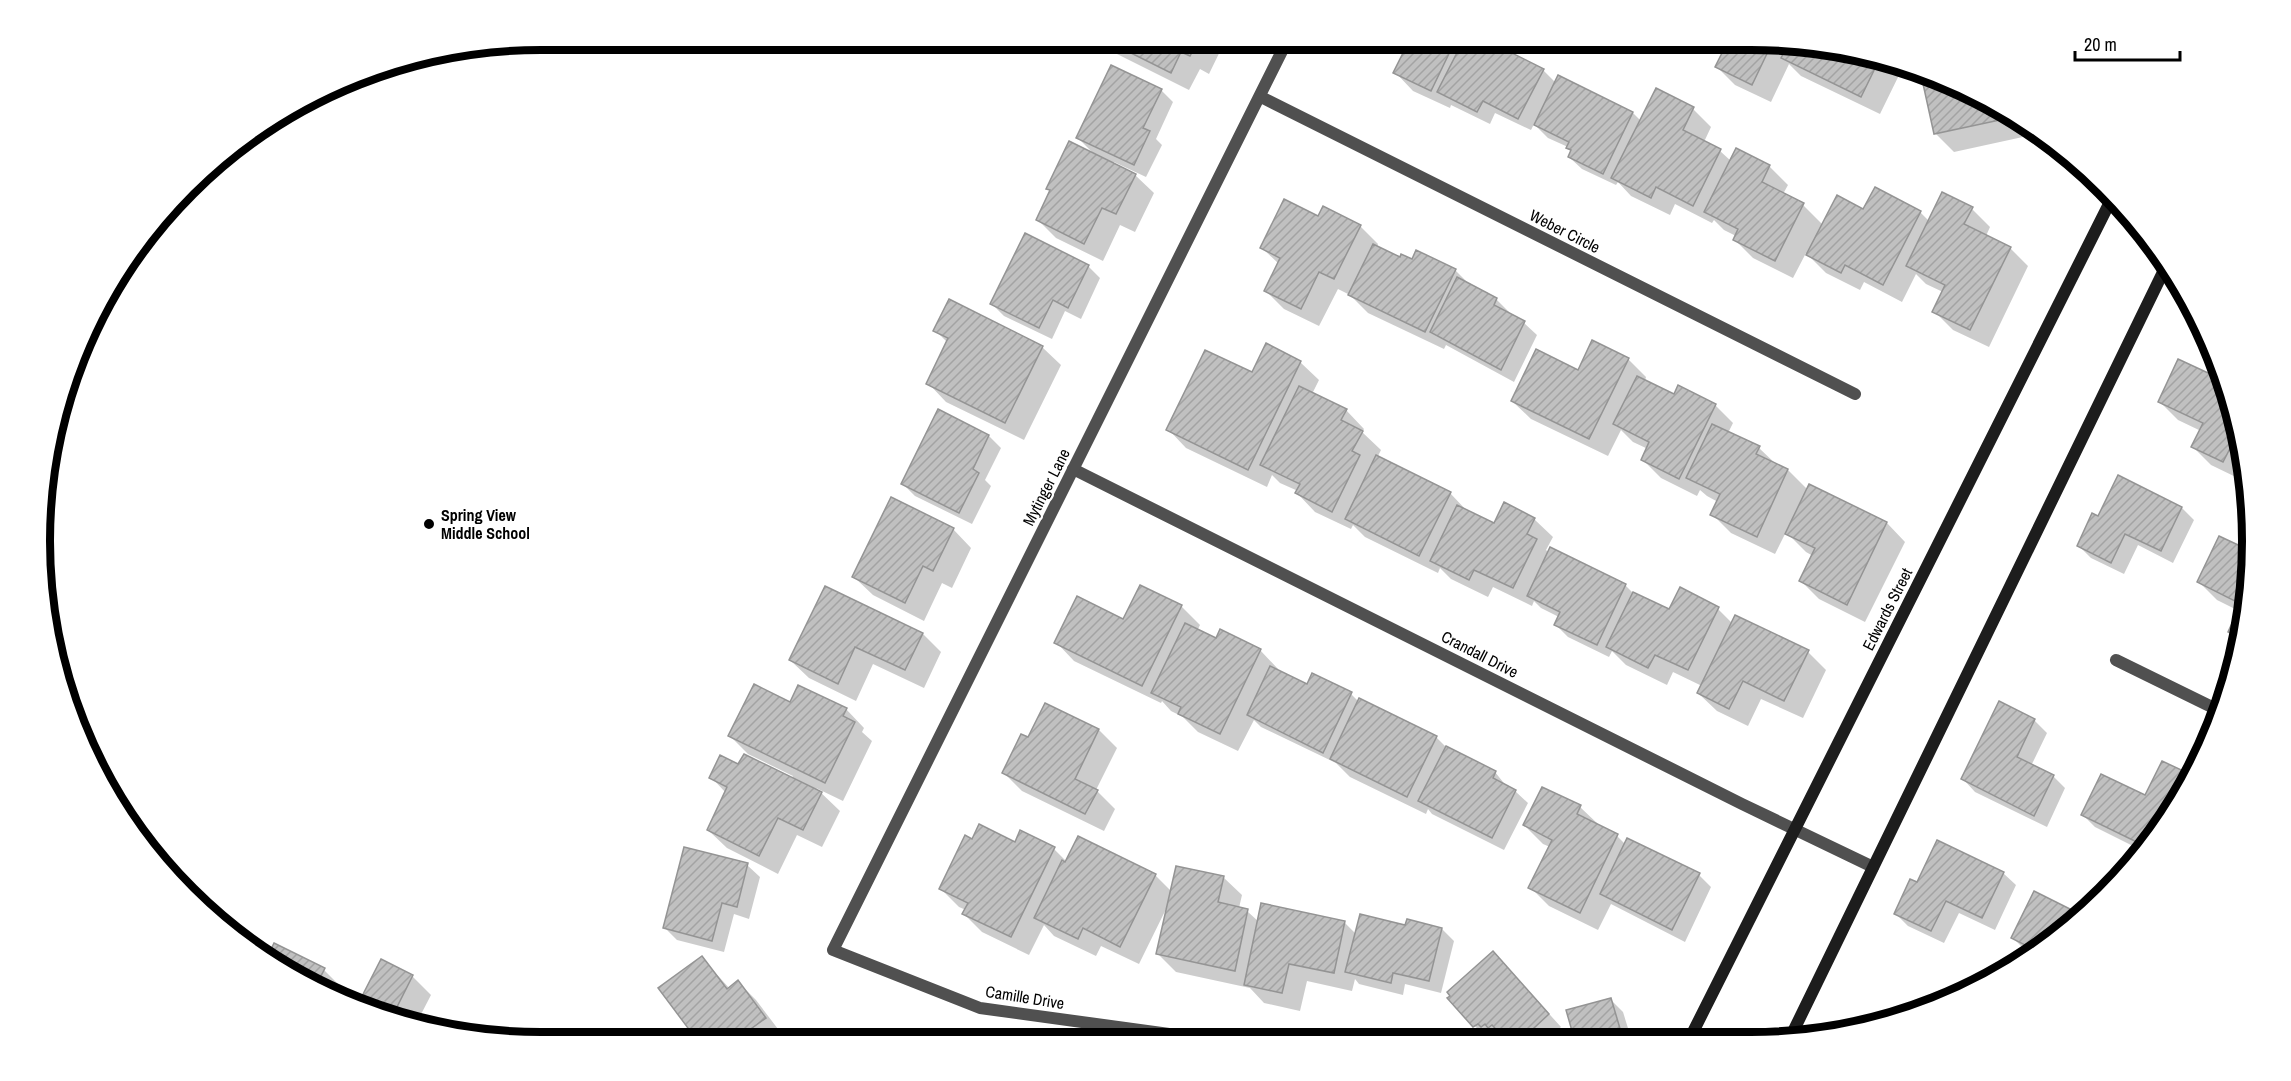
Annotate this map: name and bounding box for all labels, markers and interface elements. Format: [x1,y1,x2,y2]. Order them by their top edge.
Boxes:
scale bar [2075,24,2180,62]
text: 20 m [2084,32,2117,57]
street label: Weber Circle [1526,204,1604,258]
street label: Mytinger Lane [1017,445,1075,529]
place label: Spring View Middle School [441,504,530,544]
marker: Spring View Middle School [422,517,436,531]
street label: Edwards Street [1857,564,1917,654]
street label: Crandall Drive [1438,625,1522,683]
street label: Camille Drive [984,980,1066,1014]

